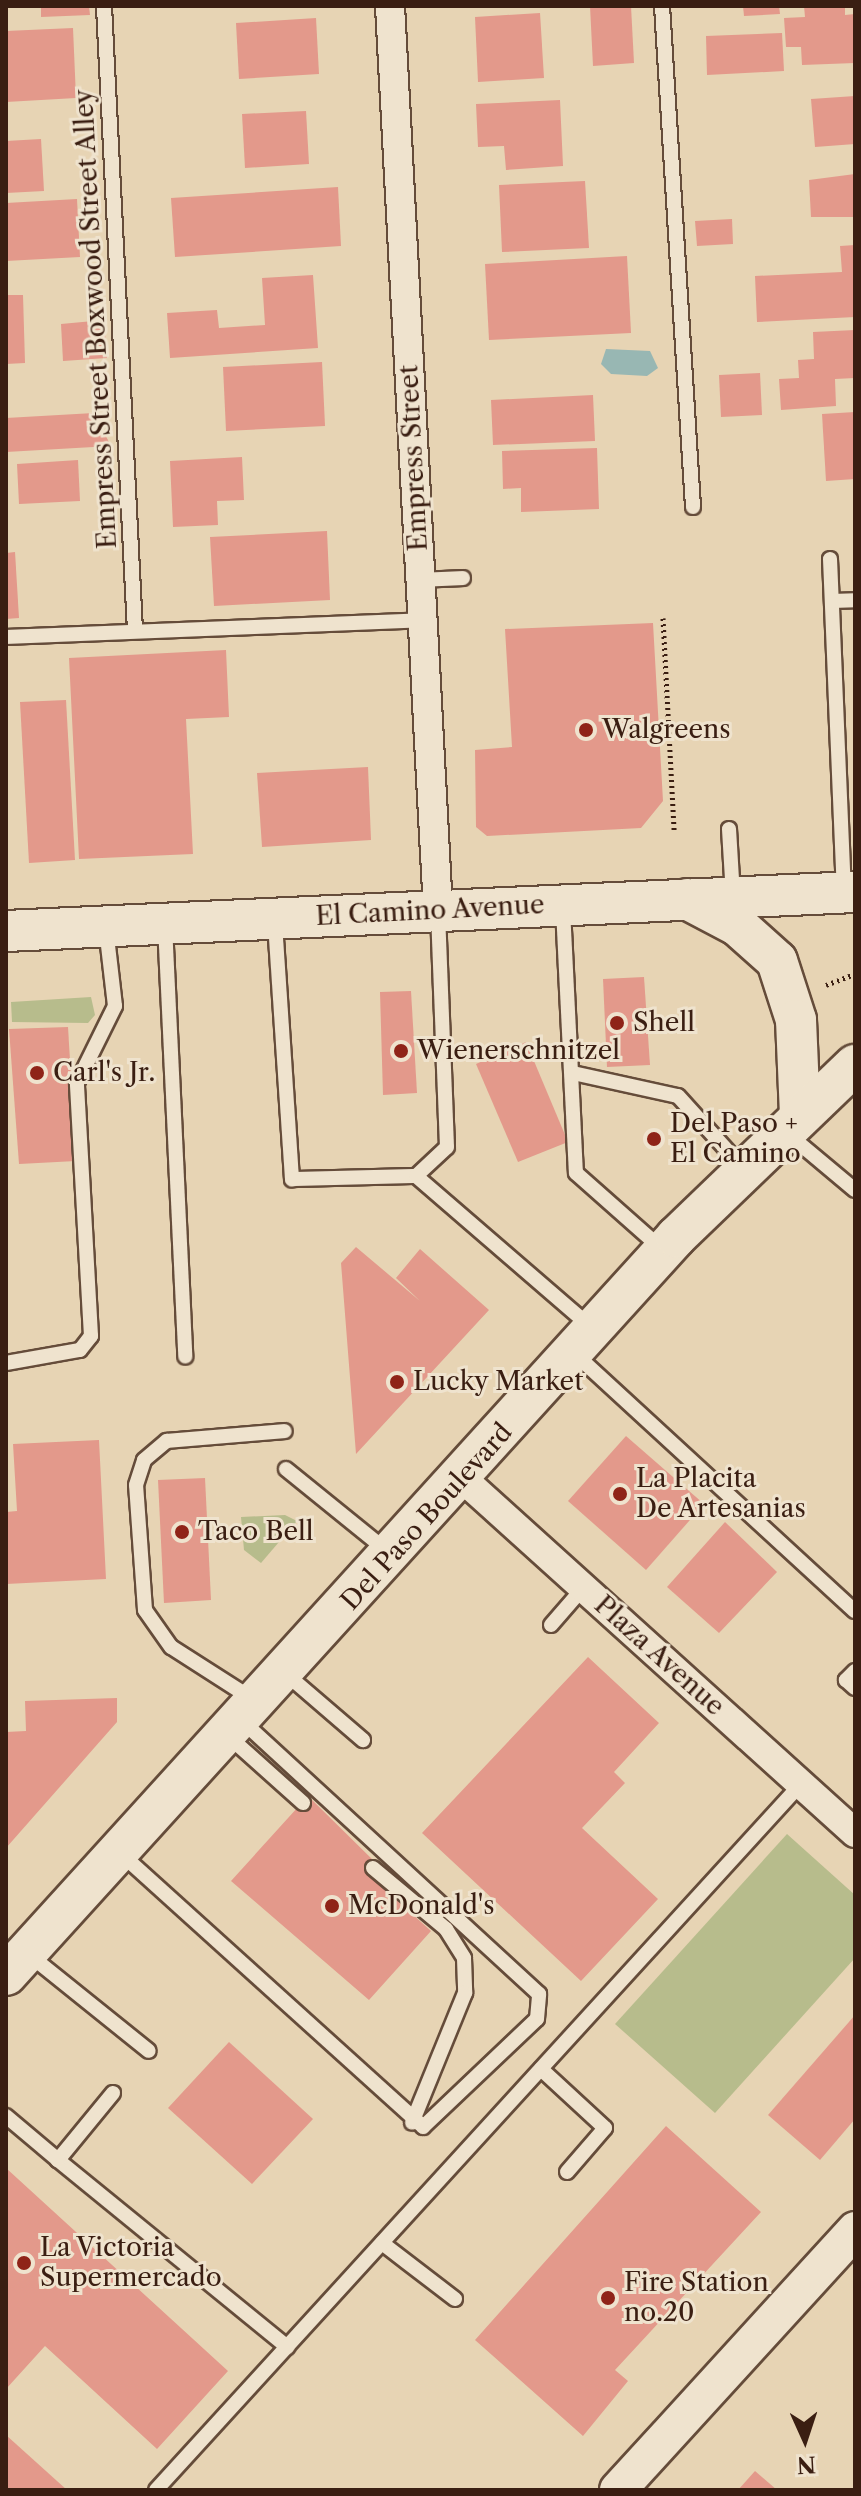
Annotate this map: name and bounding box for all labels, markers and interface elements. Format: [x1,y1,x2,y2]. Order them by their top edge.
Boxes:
street label: Empress Street Boxwood Street Alley [68,88,124,550]
street label: Empress Street [394,364,434,552]
place label: Walgreens [602,714,731,746]
marker: Walgreens [577,721,595,739]
street label: El Camino Avenue [314,889,546,933]
place label: Shell [633,1007,695,1039]
marker: Shell [608,1014,626,1032]
place label: Wienerschnitzel [417,1035,620,1067]
marker: Wienerschnitzel [392,1042,410,1060]
place label: Carl's Jr. [53,1057,155,1089]
marker: Carl's Jr. [28,1064,46,1082]
place label: Del Paso + El Camino [670,1108,801,1170]
marker: Del Paso + El Camino [645,1130,663,1148]
place label: Lucky Market [413,1366,584,1398]
marker: Lucky Market [388,1373,406,1391]
street label: Del Paso Boulevard [335,1417,519,1617]
place label: La Placita De Artesanias [636,1463,807,1524]
marker: La Placita De Artesanias [611,1485,629,1503]
place label: Taco Bell [198,1516,313,1548]
marker: Taco Bell [173,1523,191,1541]
street label: Plaza Avenue [587,1589,731,1723]
place label: McDonald's [348,1890,495,1922]
marker: McDonald's [323,1897,341,1915]
place label: La Victoria Supermercado [40,2232,222,2294]
marker: La Victoria Supermercado [15,2254,33,2272]
place label: Fire Station no.20 [624,2267,769,2328]
marker: Fire Station no.20 [599,2289,617,2307]
north arrow [765,2400,845,2480]
text: N [796,2450,817,2478]

